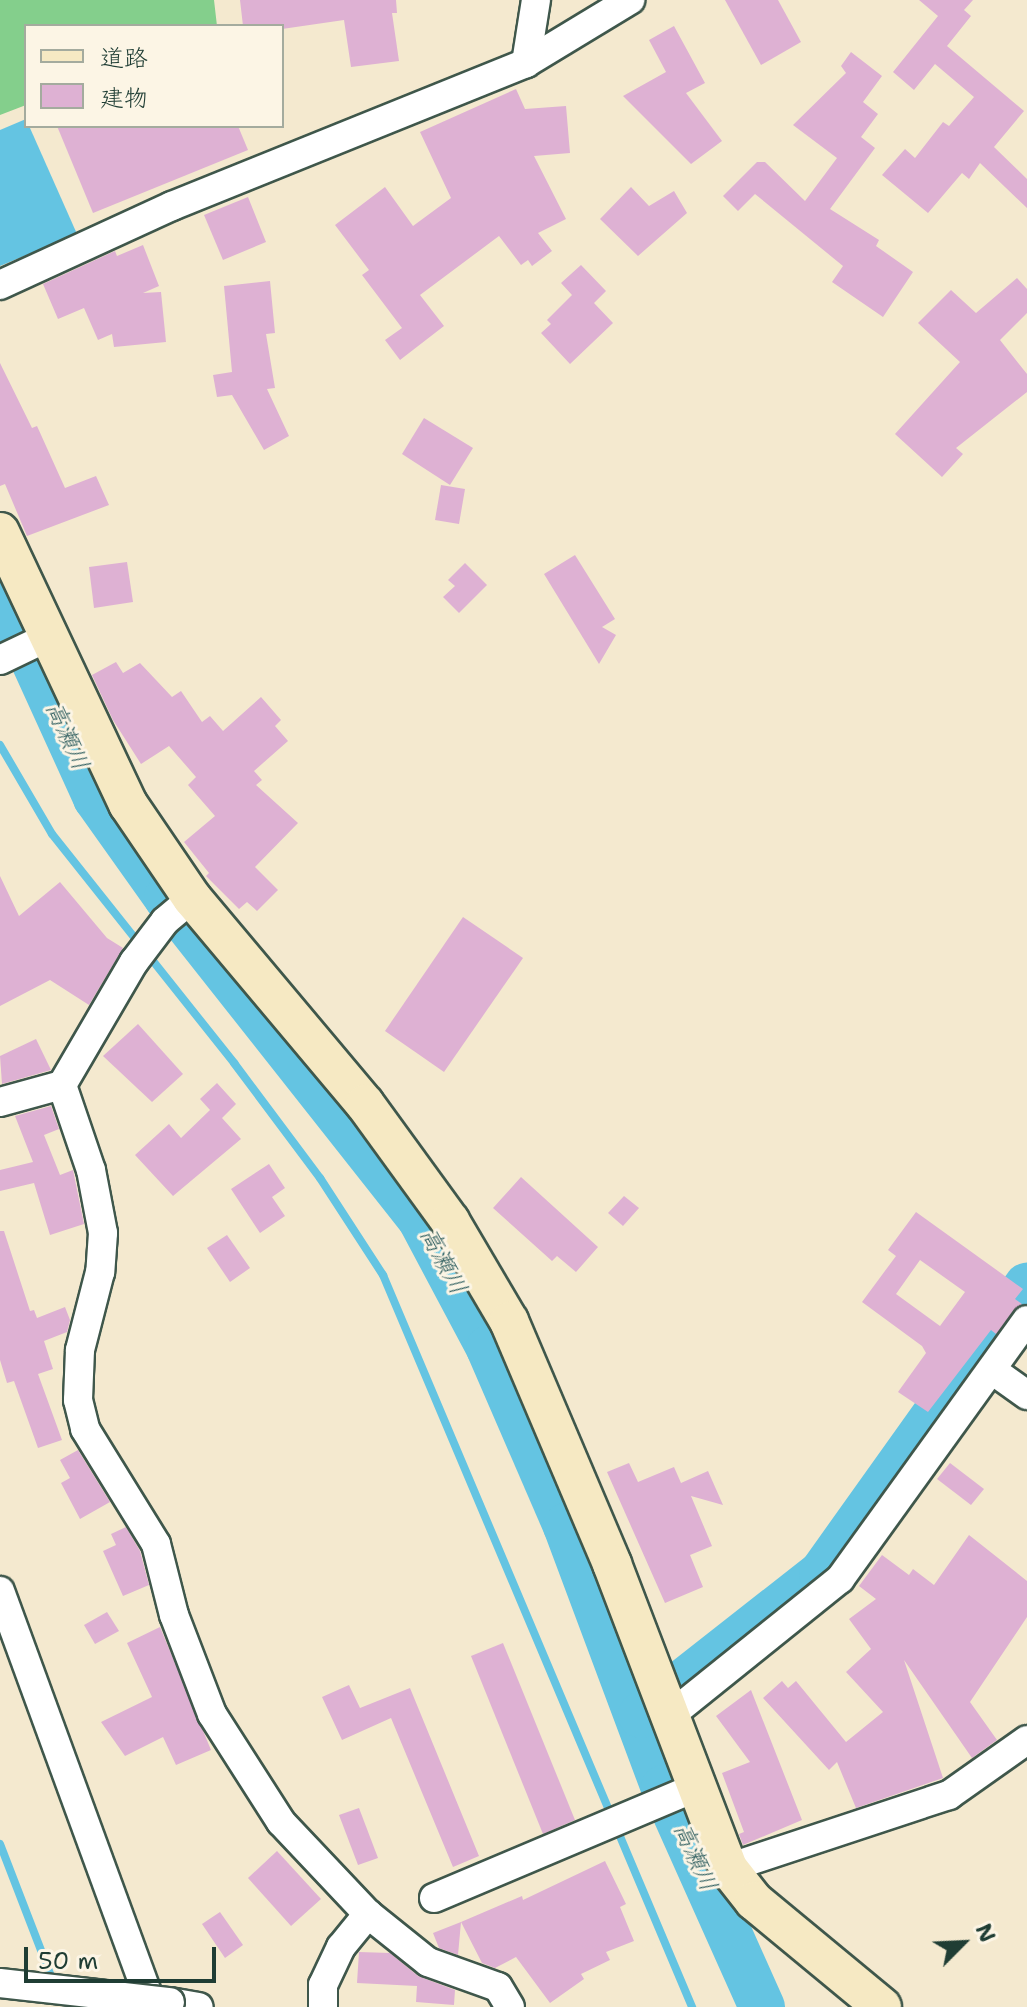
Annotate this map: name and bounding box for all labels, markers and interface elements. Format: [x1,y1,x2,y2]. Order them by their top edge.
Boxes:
legend [24,24,284,128]
text: 道路 [100,42,148,74]
text: 建物 [100,82,148,114]
water label: 高瀬川 [39,697,95,775]
water label: 高瀬川 [413,1222,473,1300]
water label: 高瀬川 [667,1818,723,1896]
north arrow [923,1903,1003,1983]
text: N [969,1919,1002,1947]
scale bar [28,1931,220,1981]
text: 50 m [38,1945,98,1977]

